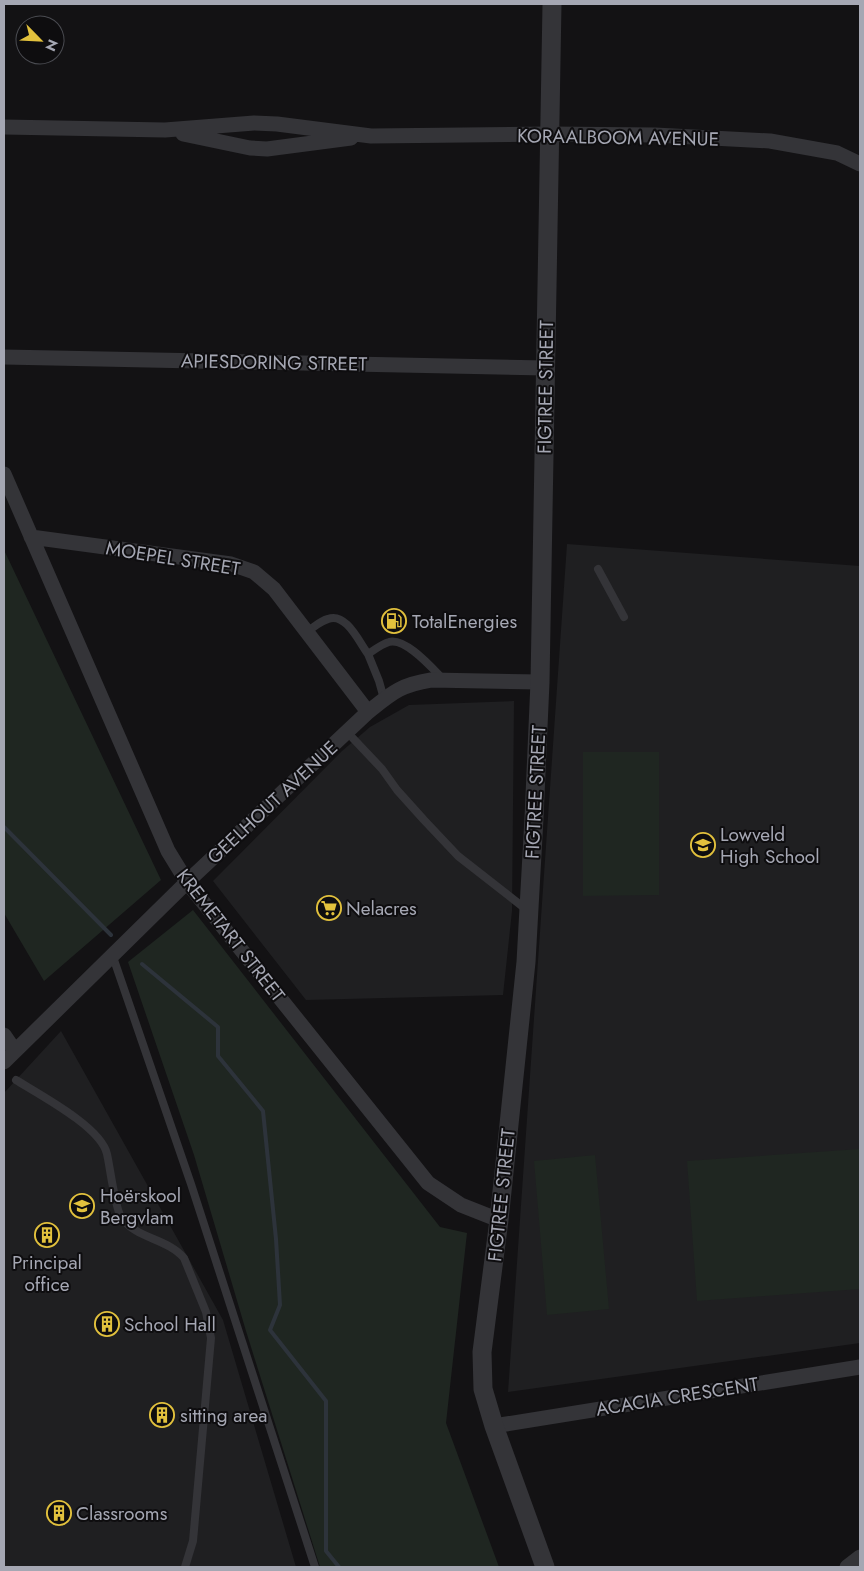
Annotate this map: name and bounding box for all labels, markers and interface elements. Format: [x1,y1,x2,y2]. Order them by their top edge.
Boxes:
north arrow [15,15,65,65]
text: N [40,36,63,54]
street label: KORAALBOOM AVENUE [517,122,719,153]
street label: FIGTREE STREET [531,320,560,454]
street label: APIESDORING STREET [181,347,368,378]
street label: MOEPEL STREET [104,535,242,582]
fuel station icon: TotalEnergies [381,608,407,634]
place label: TotalEnergies [412,608,517,635]
street label: FIGTREE STREET [519,724,552,860]
street label: GEELHOUT AVENUE [201,735,344,870]
place label: Lowveld High School [720,821,820,870]
school or university icon: Lowveld High School [690,832,716,858]
street label: KREMETART STREET [170,863,291,1008]
supermarket icon: Nelacres [316,895,342,921]
place label: Nelacres [346,895,417,922]
street label: FIGTREE STREET [481,1127,522,1263]
place label: Hoërskool Bergvlam [100,1182,181,1231]
school or university icon: Hoërskool Bergvlam [69,1193,95,1219]
building icon: Principal office [34,1222,60,1248]
place label: Principal office [12,1249,82,1298]
building icon: School Hall [94,1311,120,1337]
place label: School Hall [124,1311,216,1338]
street label: ACACIA CRESCENT [594,1370,760,1423]
building icon: sitting area [149,1402,175,1428]
place label: sitting area [180,1402,267,1429]
building icon: Classrooms [46,1500,72,1526]
place label: Classrooms [76,1500,168,1527]

